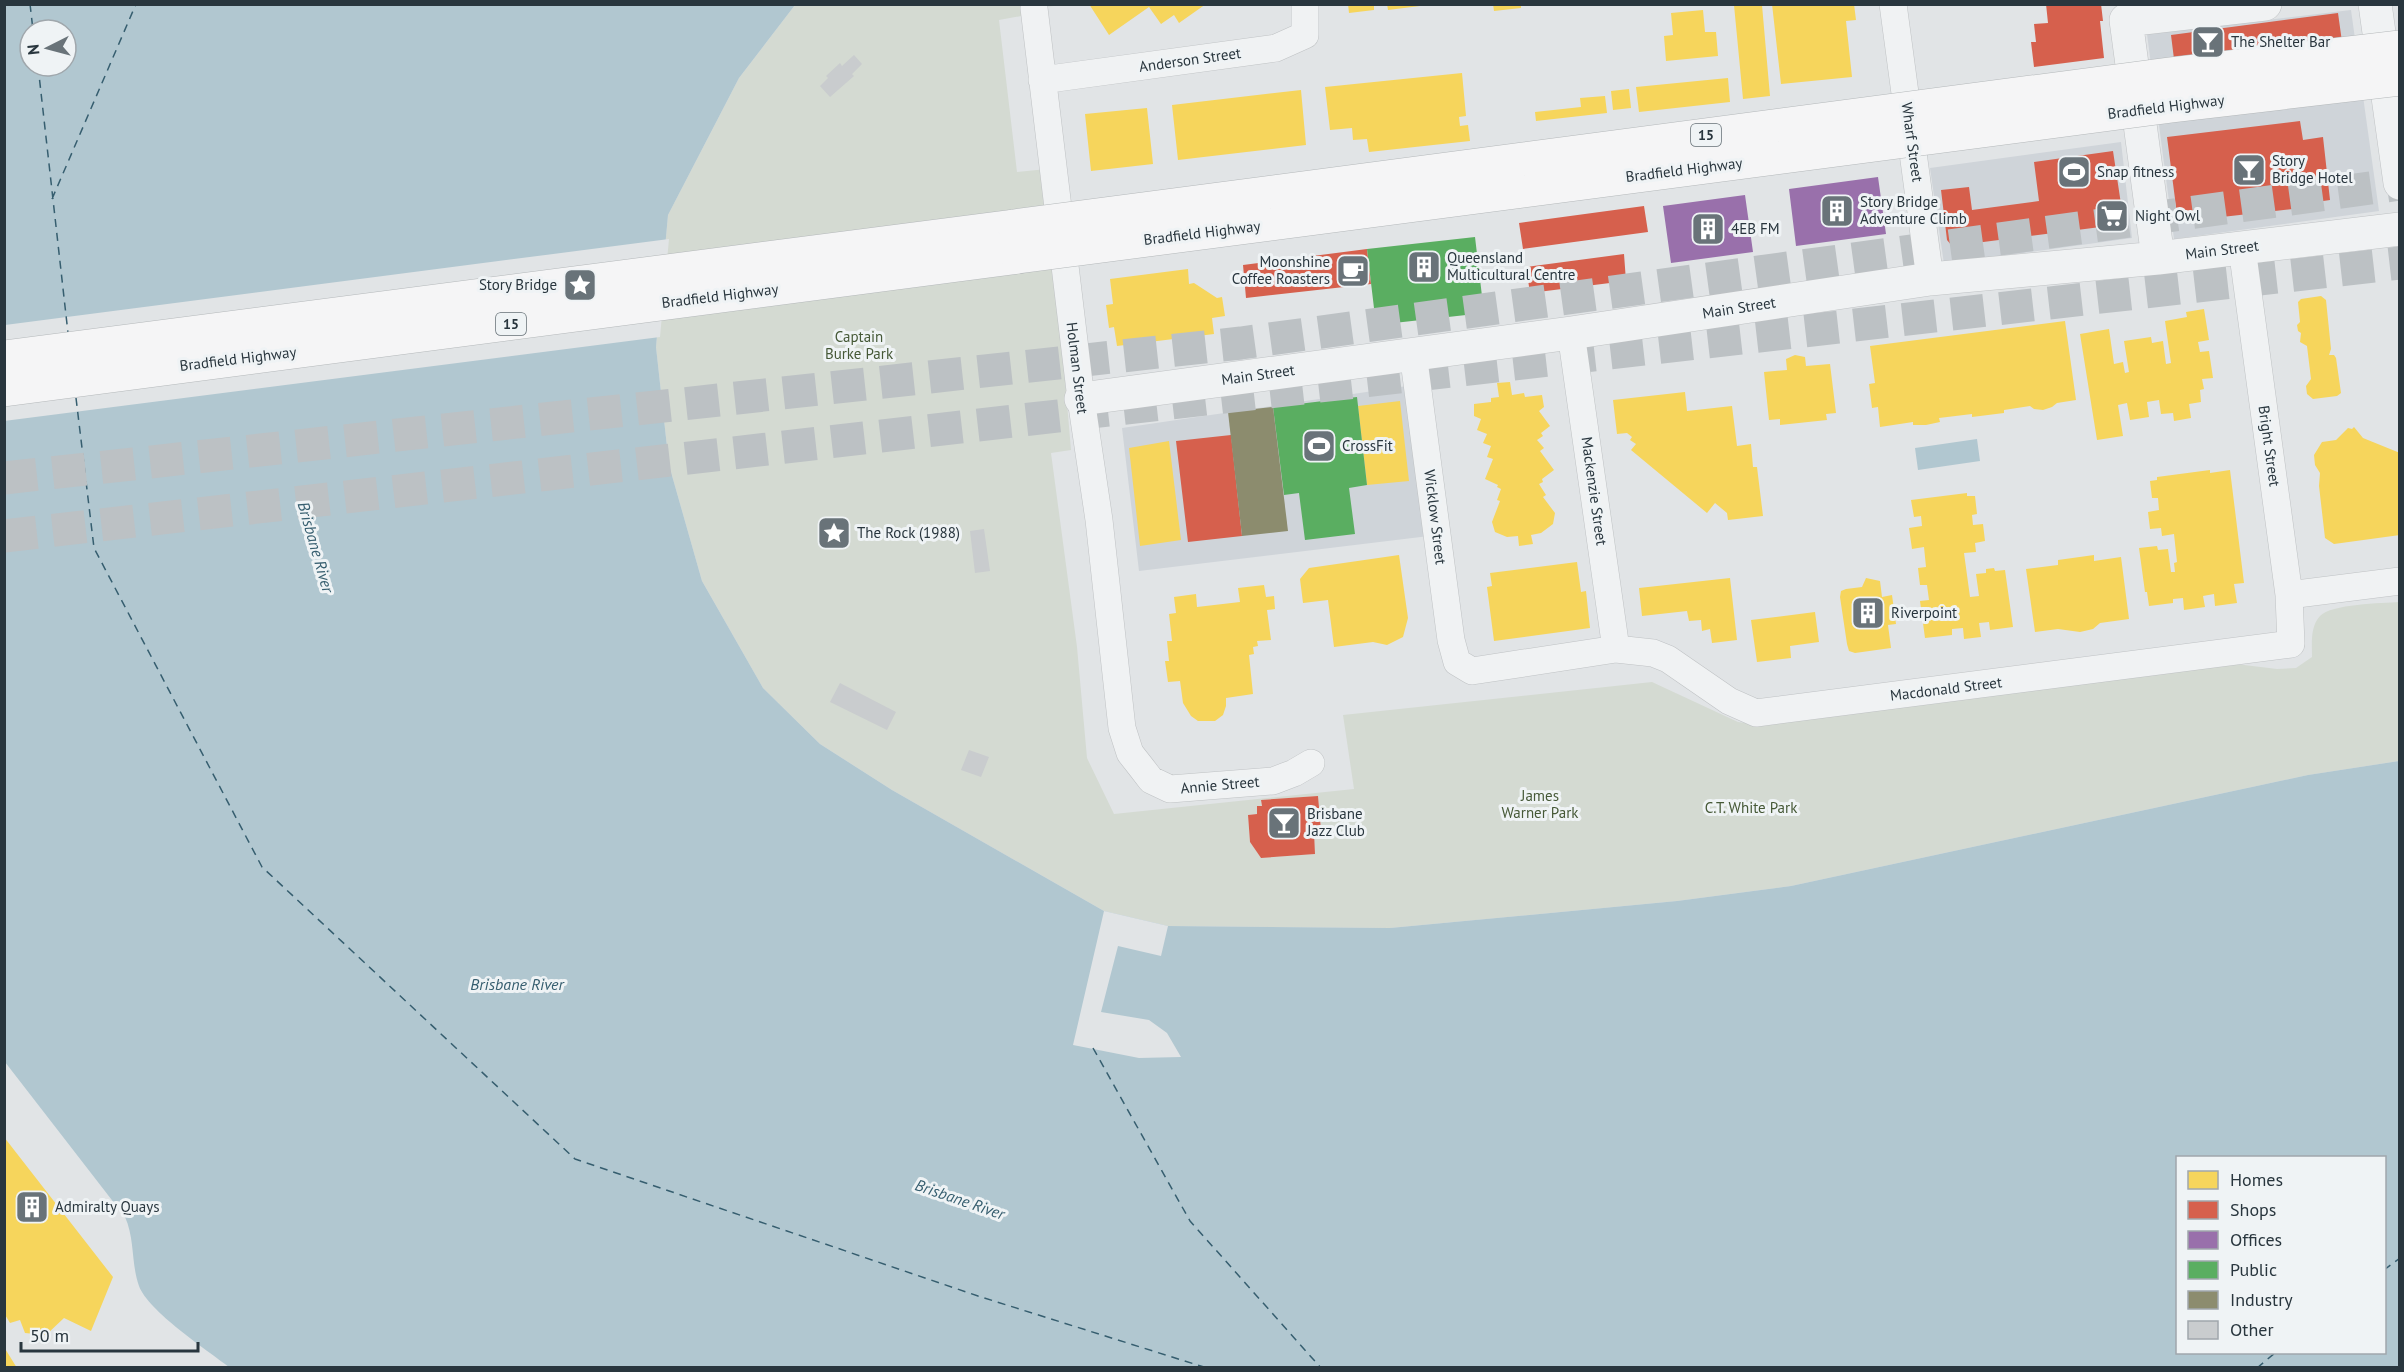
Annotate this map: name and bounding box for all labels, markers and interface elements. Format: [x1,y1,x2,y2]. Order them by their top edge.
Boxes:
north arrow [18,18,78,78]
bar icon: The Shelter Bar [2190,24,2226,60]
place label: The Shelter Bar [2231,32,2330,51]
text: N [23,43,44,56]
street label: Anderson Street [1138,43,1242,76]
street label: Bradfield Highway [2107,90,2225,123]
street label: Wharf Street [1898,101,1927,183]
road number: 15 [1691,124,1721,146]
place label: Story Bridge Hotel [2272,151,2353,187]
bar icon: Story Bridge Hotel [2231,152,2267,188]
street label: Bradfield Highway [1625,153,1743,186]
sports icon: Snap fitness [2056,154,2092,190]
place label: Snap fitness [2097,162,2174,181]
place label: Story Bridge Adventure Climb [1860,192,1967,228]
building icon: Story Bridge Adventure Climb [1819,193,1855,229]
supermarket icon: Night Owl [2094,198,2130,234]
place label: Night Owl [2135,206,2201,225]
building icon: 4EB FM [1690,211,1726,247]
street label: Bradfield Highway [1143,216,1261,249]
place label: 4EB FM [1731,219,1780,238]
street label: Main Street [2184,236,2260,263]
place label: Queensland Multicultural Centre [1447,248,1575,284]
building icon: Queensland Multicultural Centre [1406,249,1442,285]
place label: Moonshine Coffee Roasters [1232,252,1330,288]
cafe icon: Moonshine Coffee Roasters [1335,253,1371,289]
place icon: Story Bridge [562,267,598,303]
place label: Story Bridge [479,275,557,294]
street label: Bradfield Highway [661,279,779,312]
street label: Main Street [1701,292,1777,323]
road number: 15 [496,313,526,335]
street label: Holman Street [1062,321,1093,415]
park label: Captain Burke Park [825,327,894,363]
street label: Bradfield Highway [179,342,297,375]
street label: Main Street [1220,360,1296,389]
street label: Bright Street [2254,404,2285,488]
sports icon: CrossFit [1301,428,1337,464]
street label: Mackenzie Street [1577,435,1612,547]
place label: CrossFit [1342,436,1393,455]
street label: Wicklow Street [1420,468,1451,566]
water label: Brisbane River [294,499,339,596]
place icon: The Rock (1988) [816,515,852,551]
place label: The Rock (1988) [857,523,960,542]
building icon: Riverpoint [1850,595,1886,631]
place label: Riverpoint [1891,603,1957,622]
street label: Macdonald Street [1889,672,2003,705]
street label: Annie Street [1180,772,1260,797]
park label: James Warner Park [1502,786,1579,822]
park label: C.T. White Park [1705,798,1798,817]
place label: Brisbane Jazz Club [1306,804,1365,840]
bar icon: Brisbane Jazz Club [1266,805,1302,841]
water label: Brisbane River [470,974,565,994]
legend [2176,1156,2386,1354]
text: Homes [2230,1168,2283,1191]
water label: Brisbane River [913,1174,1009,1224]
building icon: Admiralty Quays [14,1189,50,1225]
place label: Admiralty Quays [55,1197,160,1216]
text: Shops [2230,1198,2276,1221]
text: Offices [2230,1228,2282,1251]
text: Public [2230,1258,2277,1281]
text: Industry [2230,1288,2293,1311]
scale bar [21,1315,198,1353]
text: Other [2230,1318,2274,1341]
text: 50 m [30,1324,69,1347]

